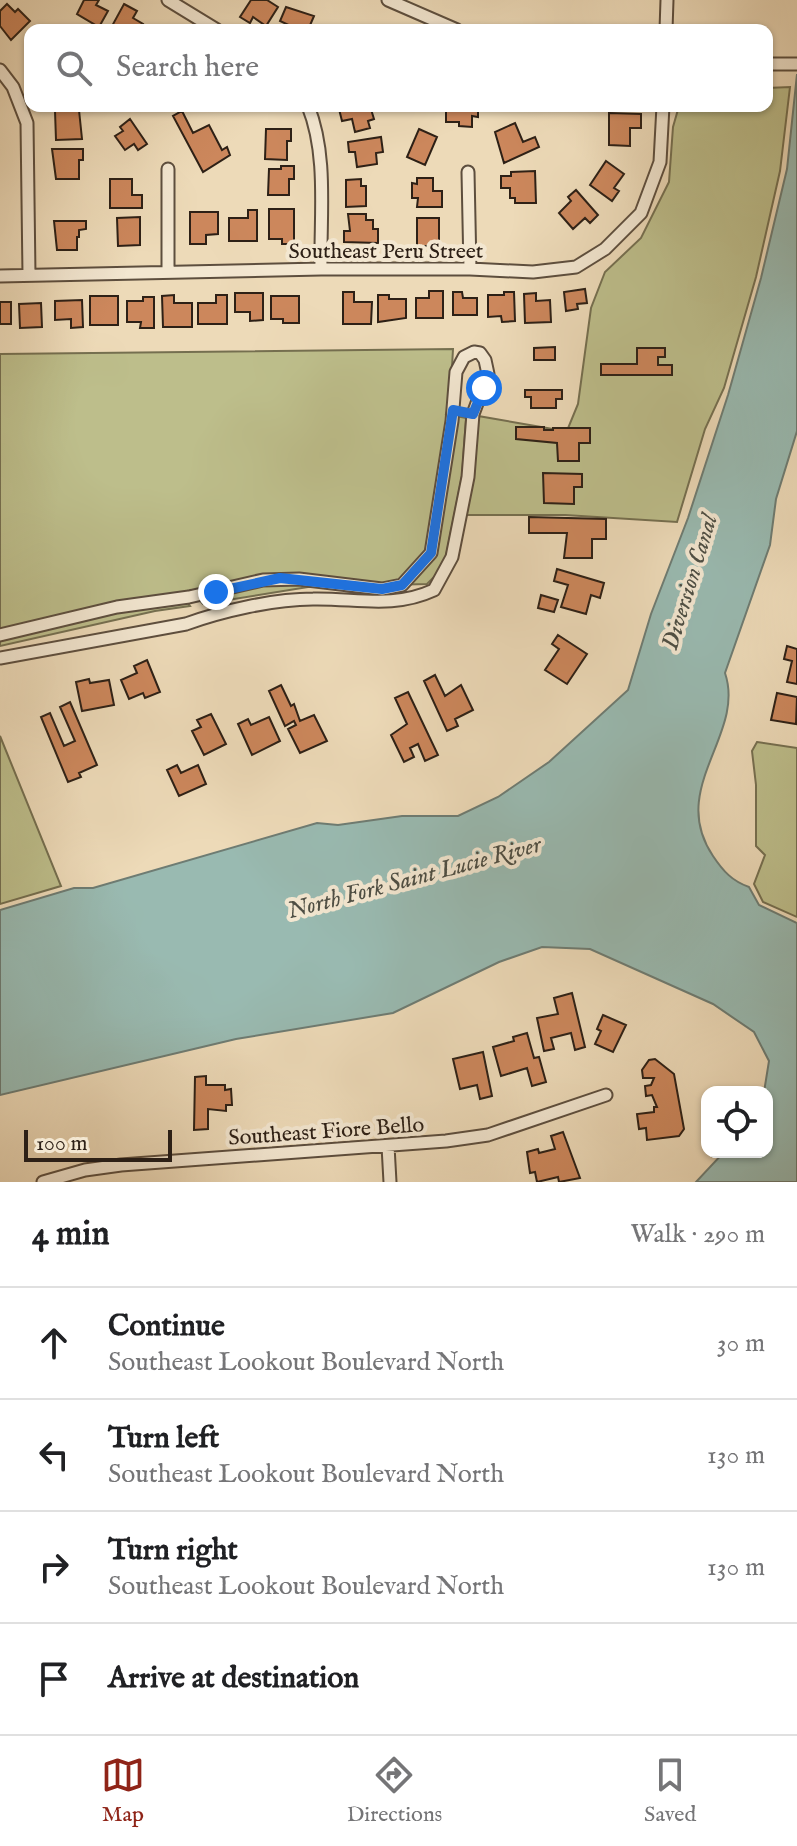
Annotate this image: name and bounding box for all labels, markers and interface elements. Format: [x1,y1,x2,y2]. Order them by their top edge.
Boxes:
search box [24,24,773,112]
icon: search [52,46,96,90]
text: Search here [116,49,259,87]
street label: Southeast Peru Street [289,238,484,266]
route start [466,370,502,406]
water label: Diversion Canal [655,509,726,654]
route end [198,574,234,610]
water label: North Fork Saint Lucie River [284,829,546,927]
map controls [701,1086,773,1158]
button: locate [701,1086,773,1158]
street label: Southeast Fiore Bello [227,1111,425,1153]
scale bar [24,1126,172,1162]
text: 100 m [36,1130,88,1158]
text: 4 min [32,1213,110,1256]
text: Walk · 290 m [630,1218,765,1251]
text: Continue [108,1308,225,1346]
icon: ahead [32,1321,76,1365]
text: 30 m [717,1327,765,1360]
text: Southeast Lookout Boulevard North [108,1346,504,1379]
text: Turn left [108,1420,219,1458]
icon: left [32,1433,76,1477]
text: 130 m [707,1439,765,1472]
text: Southeast Lookout Boulevard North [108,1458,504,1491]
text: Turn right [108,1532,238,1570]
icon: right [32,1545,76,1589]
text: 130 m [707,1551,765,1584]
text: Southeast Lookout Boulevard North [108,1570,504,1603]
icon: arrive [32,1657,76,1701]
text: Arrive at destination [108,1660,359,1698]
tab: Map [101,1753,145,1829]
tab: Directions [347,1753,442,1829]
tab: Saved [644,1753,696,1829]

